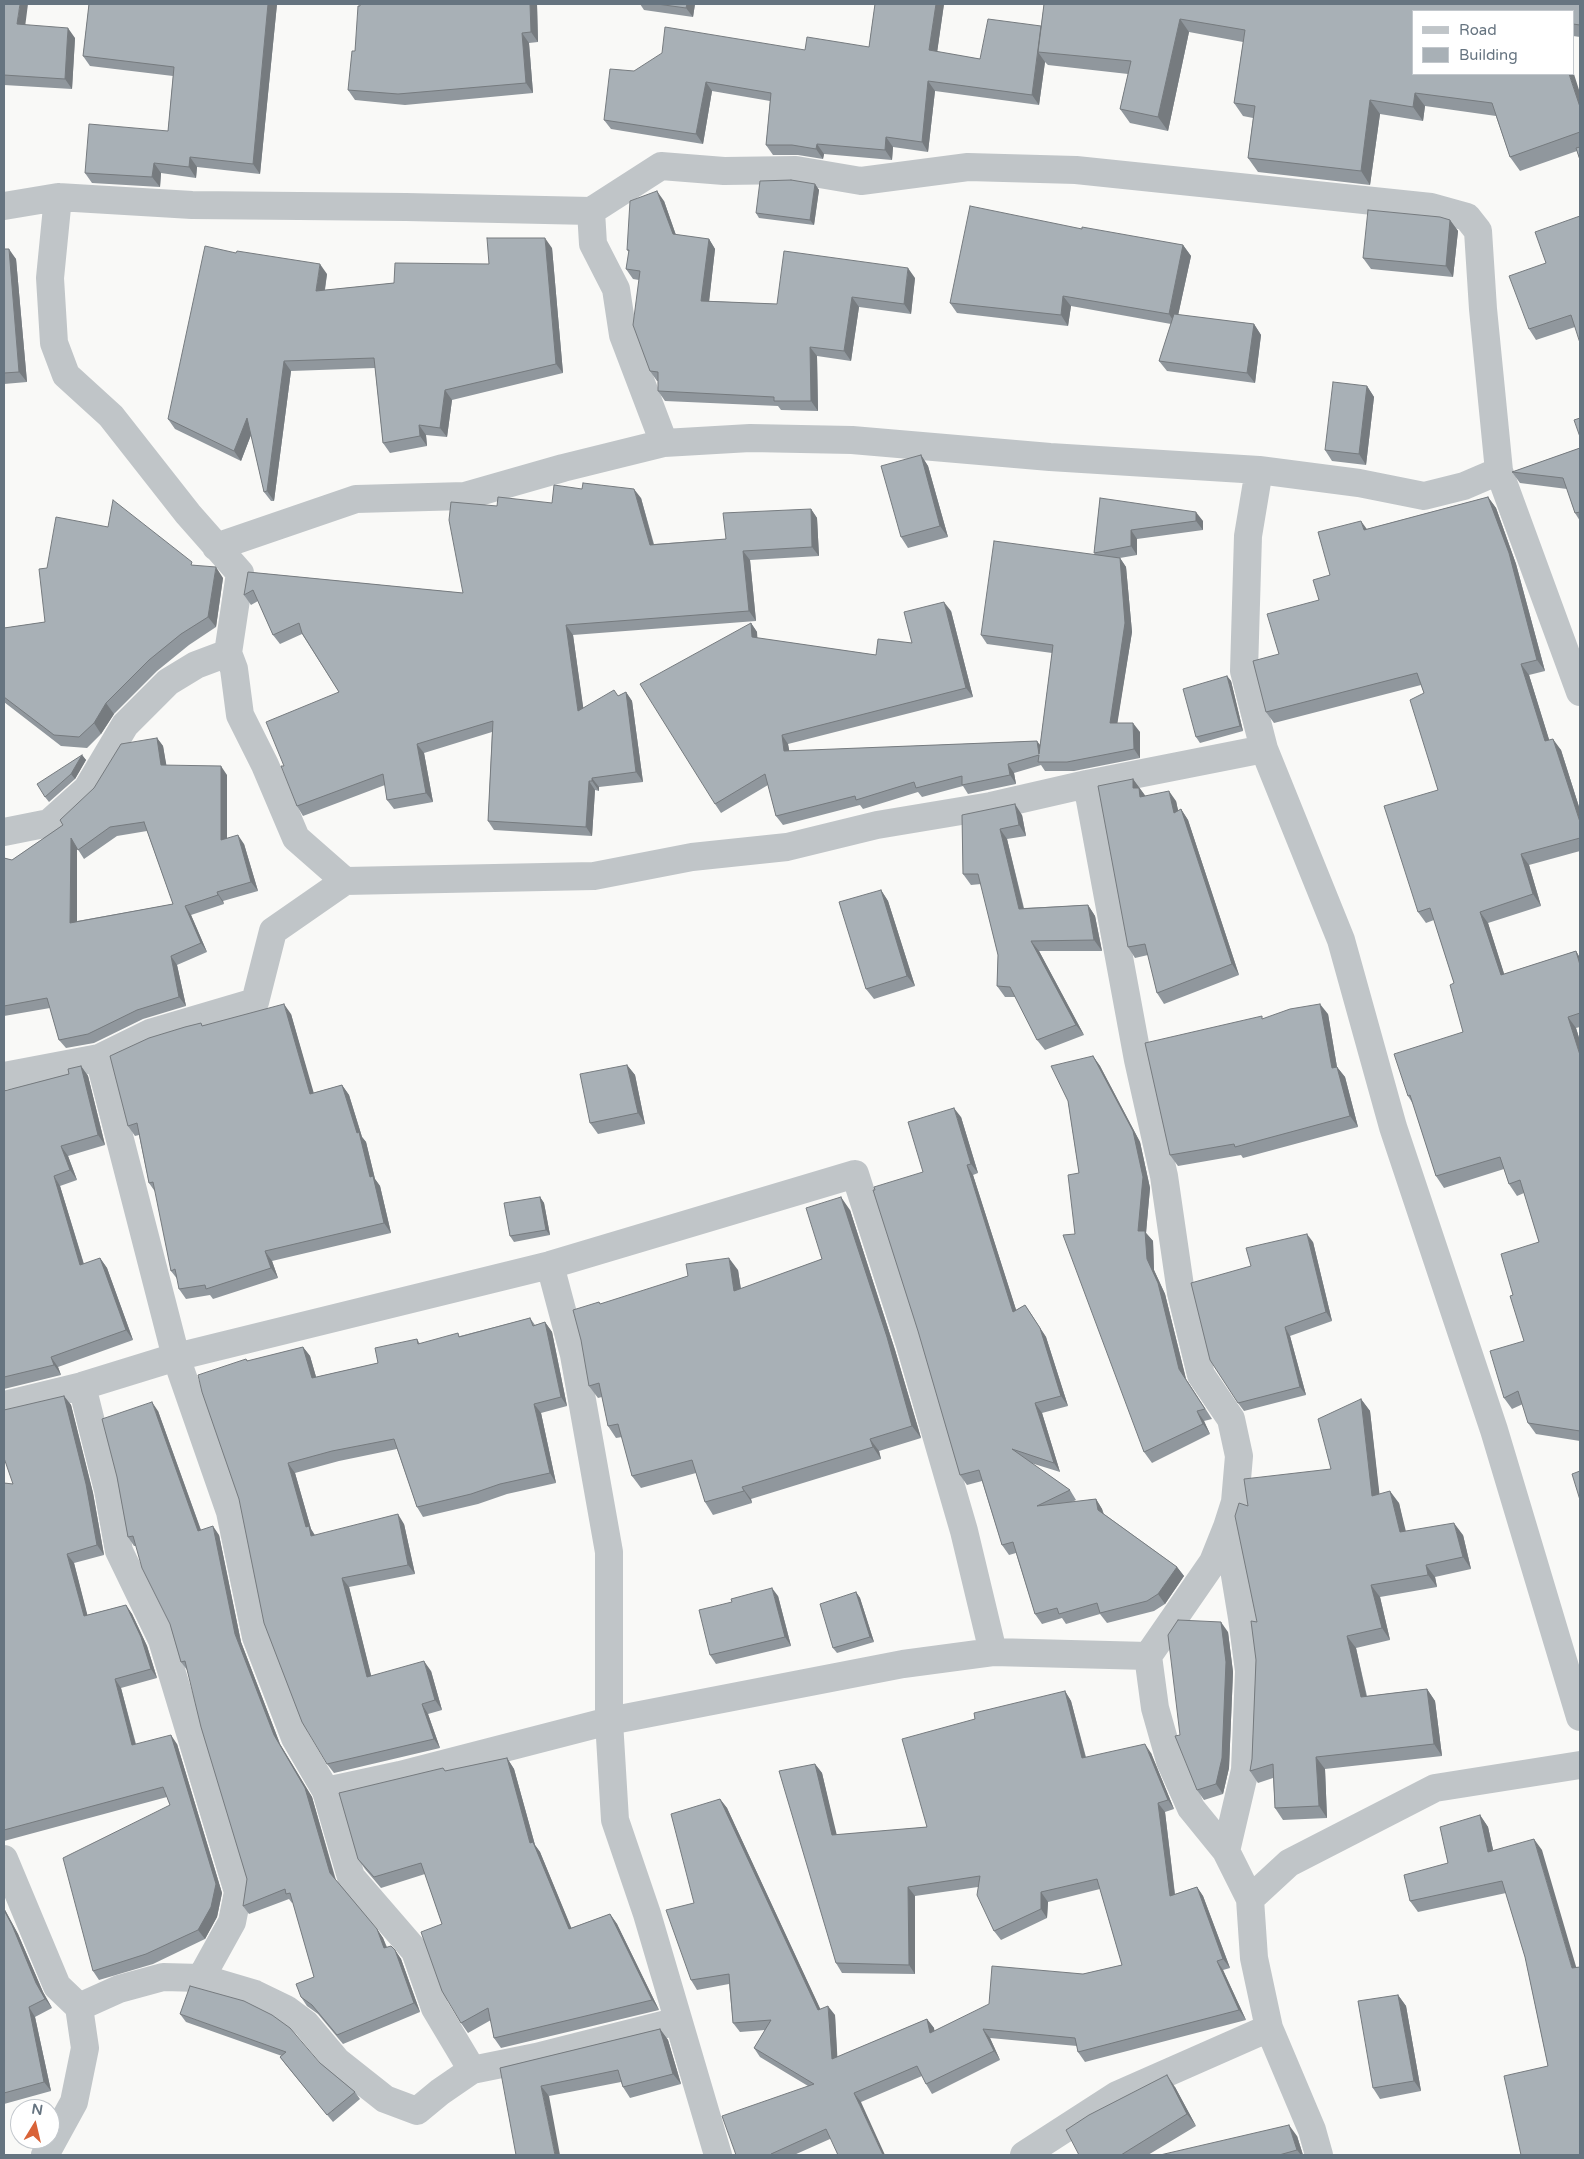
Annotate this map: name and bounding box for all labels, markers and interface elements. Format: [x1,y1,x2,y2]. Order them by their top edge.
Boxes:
legend [1412,10,1574,75]
text: Road [1459,21,1497,39]
text: Building [1459,46,1518,64]
north arrow [10,2099,60,2149]
text: N [30,2100,44,2119]

